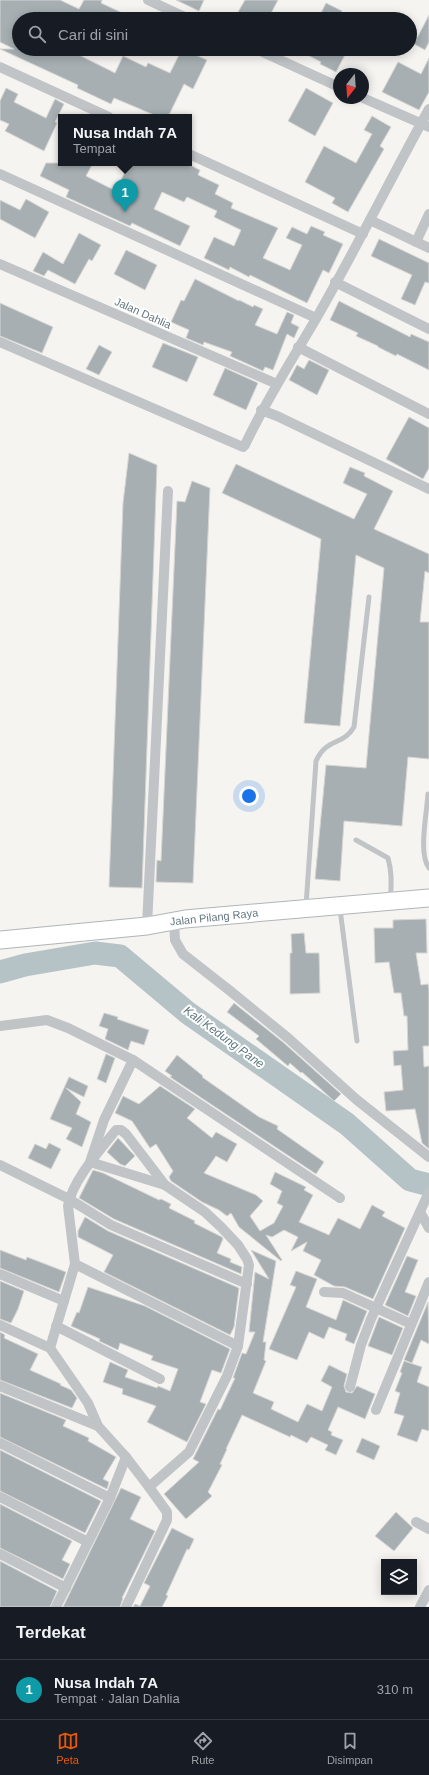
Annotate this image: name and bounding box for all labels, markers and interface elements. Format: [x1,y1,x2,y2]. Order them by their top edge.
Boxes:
search box [12,12,417,56]
icon: search [26,23,48,45]
text: Cari di sini [58,26,128,43]
north arrow [333,68,369,104]
popup [58,114,192,166]
text: Nusa Indah 7A [73,124,177,141]
text: Tempat [73,141,116,156]
pin: 1 [112,179,138,212]
street label: Jalan Dahlia [113,295,174,331]
your location [239,786,259,806]
street label: Jalan Pilang Raya [169,906,260,928]
water label: Kali Kedung Pane [181,1003,267,1071]
map controls [381,1559,417,1595]
button: layers [381,1559,417,1595]
text: Terdekat [16,1623,86,1642]
text: Nusa Indah 7A [54,1674,158,1691]
text: 1 [25,1682,33,1697]
text: 310 m [377,1682,413,1697]
text: Tempat · Jalan Dahlia [54,1691,180,1706]
tab: Peta [56,1730,79,1766]
tab: Rute [191,1730,215,1766]
tab: Disimpan [327,1730,373,1766]

